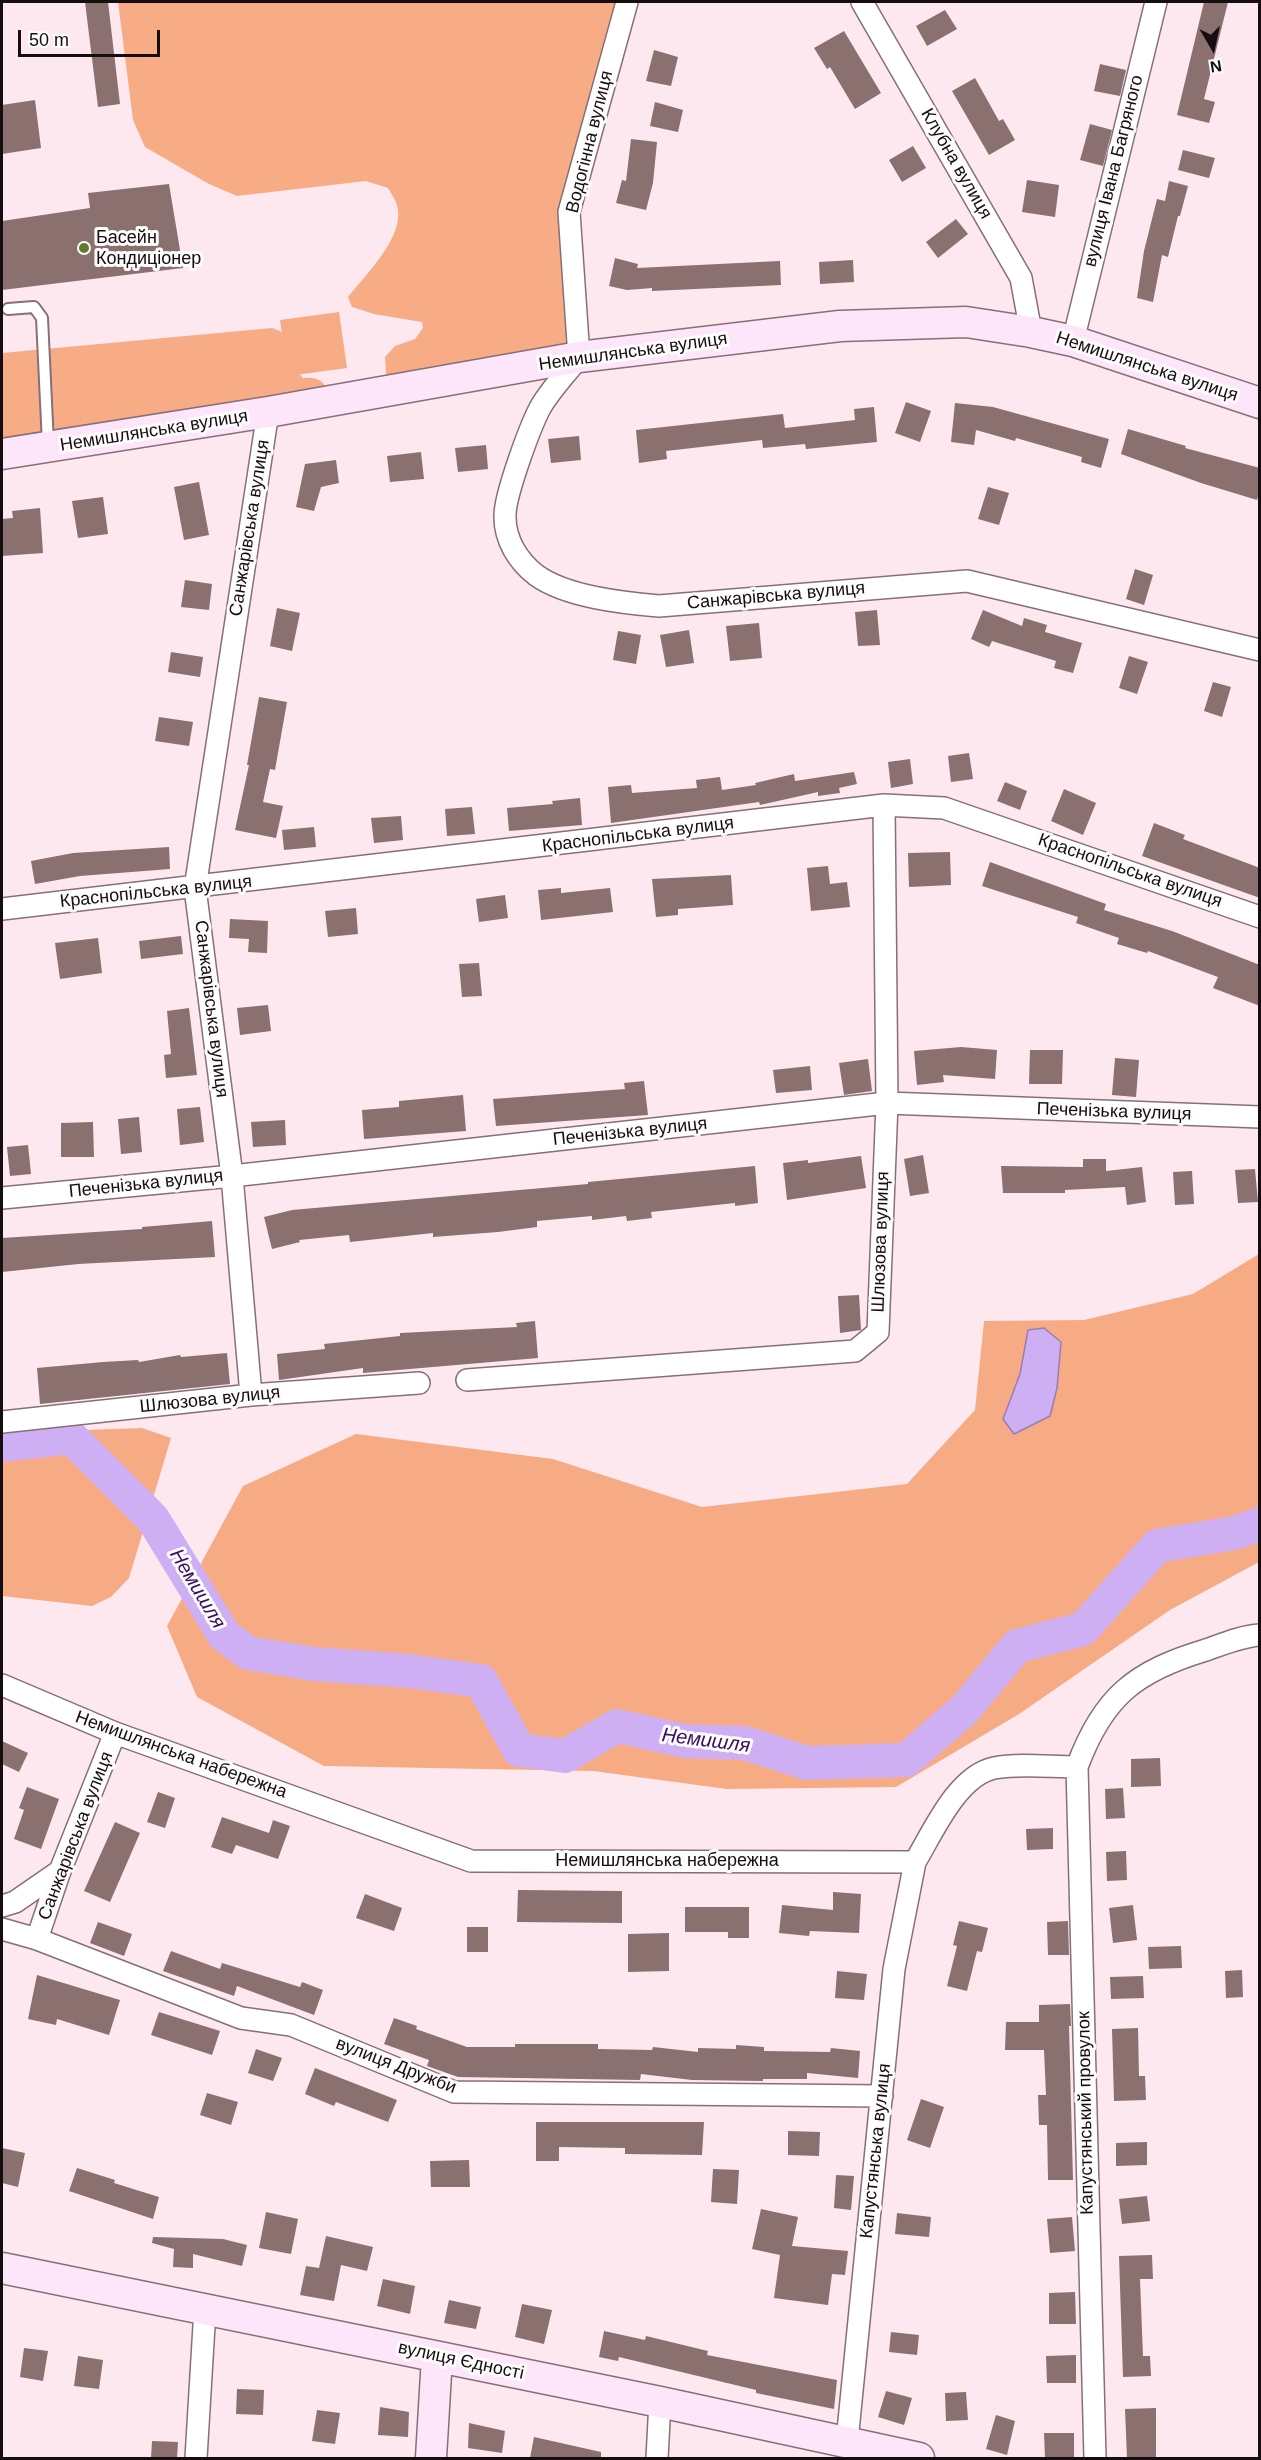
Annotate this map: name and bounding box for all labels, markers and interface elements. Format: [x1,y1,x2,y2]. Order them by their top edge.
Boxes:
scale bar [21,18,164,56]
north arrow [1183,18,1243,78]
text: 50 m [29,30,69,50]
text: N [1209,57,1223,76]
street label: Водогінна вулиця [562,69,618,215]
street label: вулиця Івана Багряного [1080,73,1148,269]
street label: Клубна вулиця [916,105,996,223]
place label: Басейн Кондиціонер [96,227,201,270]
marker: Басейн Кондиціонер [77,241,91,255]
street label: Немишлянська вулиця [1053,327,1241,407]
street label: Немишлянська вулиця [537,328,729,376]
street label: Немишлянська вулиця [58,405,250,457]
street label: Санжарівська вулиця [225,438,275,618]
street label: Санжарівська вулиця [686,577,866,615]
street label: Краснопільська вулиця [541,813,735,857]
street label: Краснопільська вулиця [1035,829,1225,913]
street label: Краснопільська вулиця [59,871,253,913]
street label: Санжарівська вулиця [189,919,233,1099]
street label: Печенізька вулиця [1036,1099,1192,1125]
street label: Печенізька вулиця [552,1113,708,1151]
street label: Печенізька вулиця [68,1165,224,1203]
street label: Шлюзова вулиця [868,1171,894,1313]
street label: Шлюзова вулиця [139,1382,281,1418]
water label: Немишля [164,1545,230,1633]
street label: Немишлянська набережна [72,1707,290,1803]
water label: Немишля [660,1724,752,1758]
street label: Санжарівська вулиця [34,1749,118,1923]
street label: Немишлянська набережна [555,1850,779,1872]
street label: Капустянський провулок [1073,2011,1099,2215]
street label: вулиця Дружби [333,2033,459,2099]
street label: Капустянська вулиця [856,2062,896,2240]
street label: вулиця Єдності [396,2337,526,2385]

